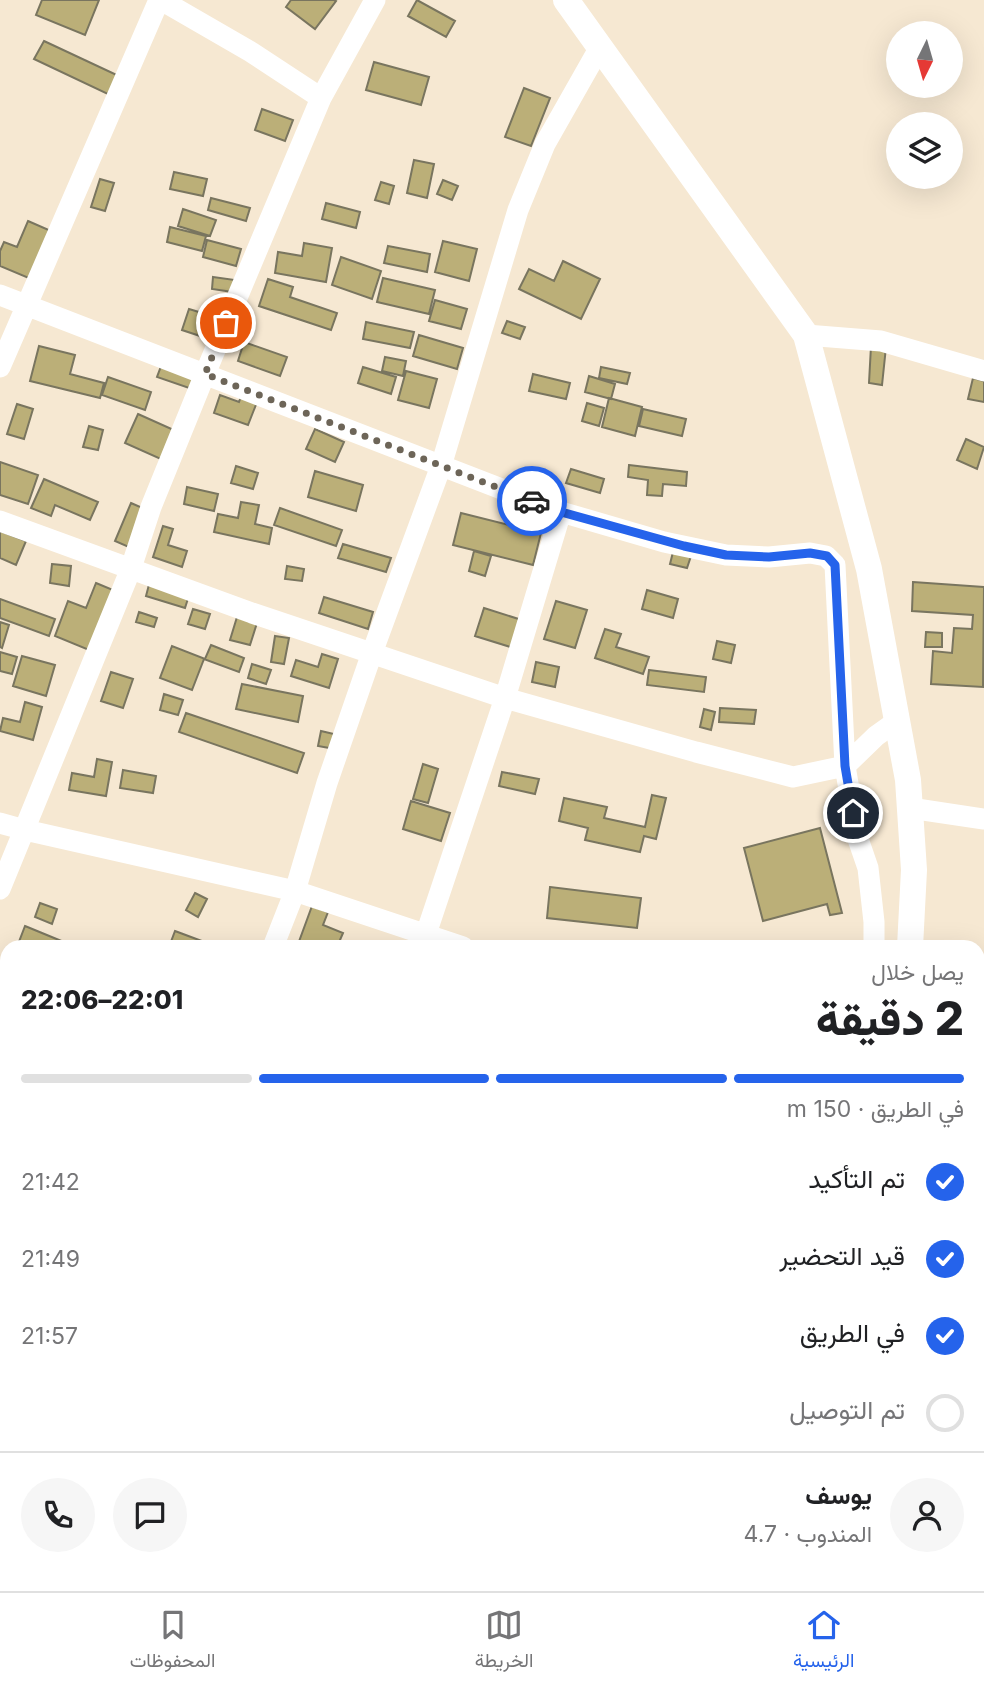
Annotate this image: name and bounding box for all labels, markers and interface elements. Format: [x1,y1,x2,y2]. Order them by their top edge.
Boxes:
north arrow [886,21,962,98]
map controls [886,21,963,189]
button: layers [886,112,963,189]
pin [196,293,256,353]
icon: bag [207,304,245,342]
courier [497,466,567,536]
icon: car [513,482,551,520]
pin [823,783,883,843]
icon: home [834,794,872,832]
text: يصل خلال [871,958,964,986]
text: 22:01–22:06 [21,984,183,1015]
text: 2 دقيقة [816,990,964,1046]
text: في الطريق · 150 m [787,1095,964,1123]
text: تم التأكيد [808,1163,905,1194]
icon: check [926,1163,964,1201]
text: 21:42 [21,1168,80,1196]
text: قيد التحضير [779,1240,905,1271]
icon: check [926,1240,964,1278]
text: 21:49 [21,1245,80,1273]
text: في الطريق [800,1317,905,1348]
icon: check [926,1317,964,1355]
text: 21:57 [21,1322,78,1350]
text: تم التوصيل [789,1394,905,1425]
button: phone [21,1478,95,1552]
button: chat [113,1478,187,1552]
button: person [890,1478,964,1552]
text: يوسف [805,1479,872,1510]
text: المندوب · 4.7 [744,1520,872,1548]
tab: المحفوظات [130,1606,215,1677]
tab: الخريطة [475,1606,533,1677]
tab: الرئيسية [793,1606,854,1677]

